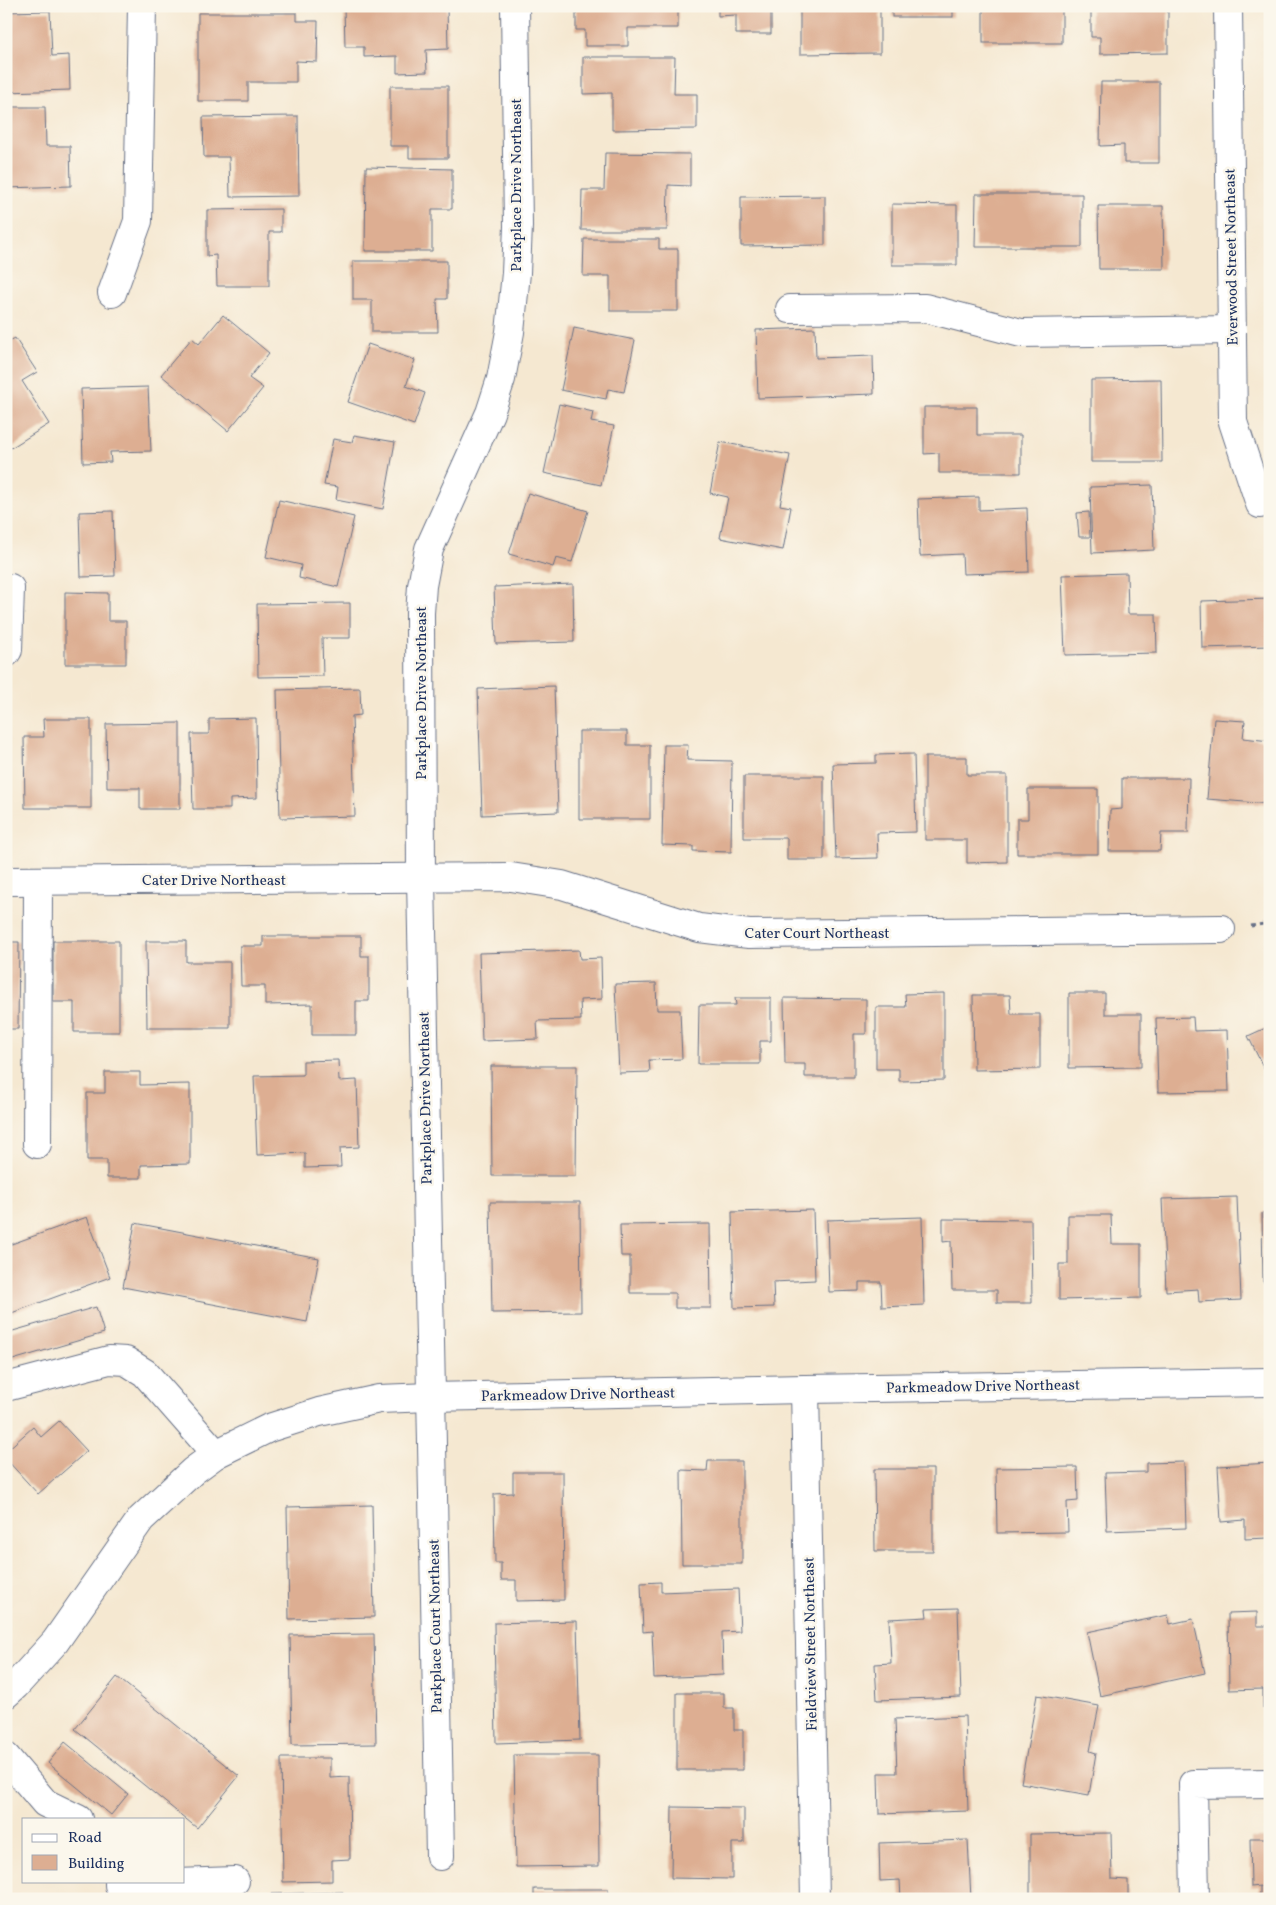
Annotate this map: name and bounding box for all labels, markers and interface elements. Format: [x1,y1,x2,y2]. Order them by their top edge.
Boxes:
street label: Parkplace Drive Northeast [507,98,528,272]
street label: Everwood Street Northeast [1220,168,1245,346]
street label: Parkplace Drive Northeast [412,606,433,780]
street label: Cater Drive Northeast [142,871,286,892]
street label: Cater Court Northeast [744,924,890,945]
street label: Parkplace Drive Northeast [414,1011,439,1185]
street label: Parkmeadow Drive Northeast [886,1375,1080,1400]
street label: Parkmeadow Drive Northeast [481,1383,675,1408]
street label: Parkplace Court Northeast [424,1539,449,1713]
street label: Fieldview Street Northeast [799,1557,824,1731]
legend [22,1818,185,1882]
text: Road [68,1828,102,1849]
text: Building [68,1854,125,1875]

